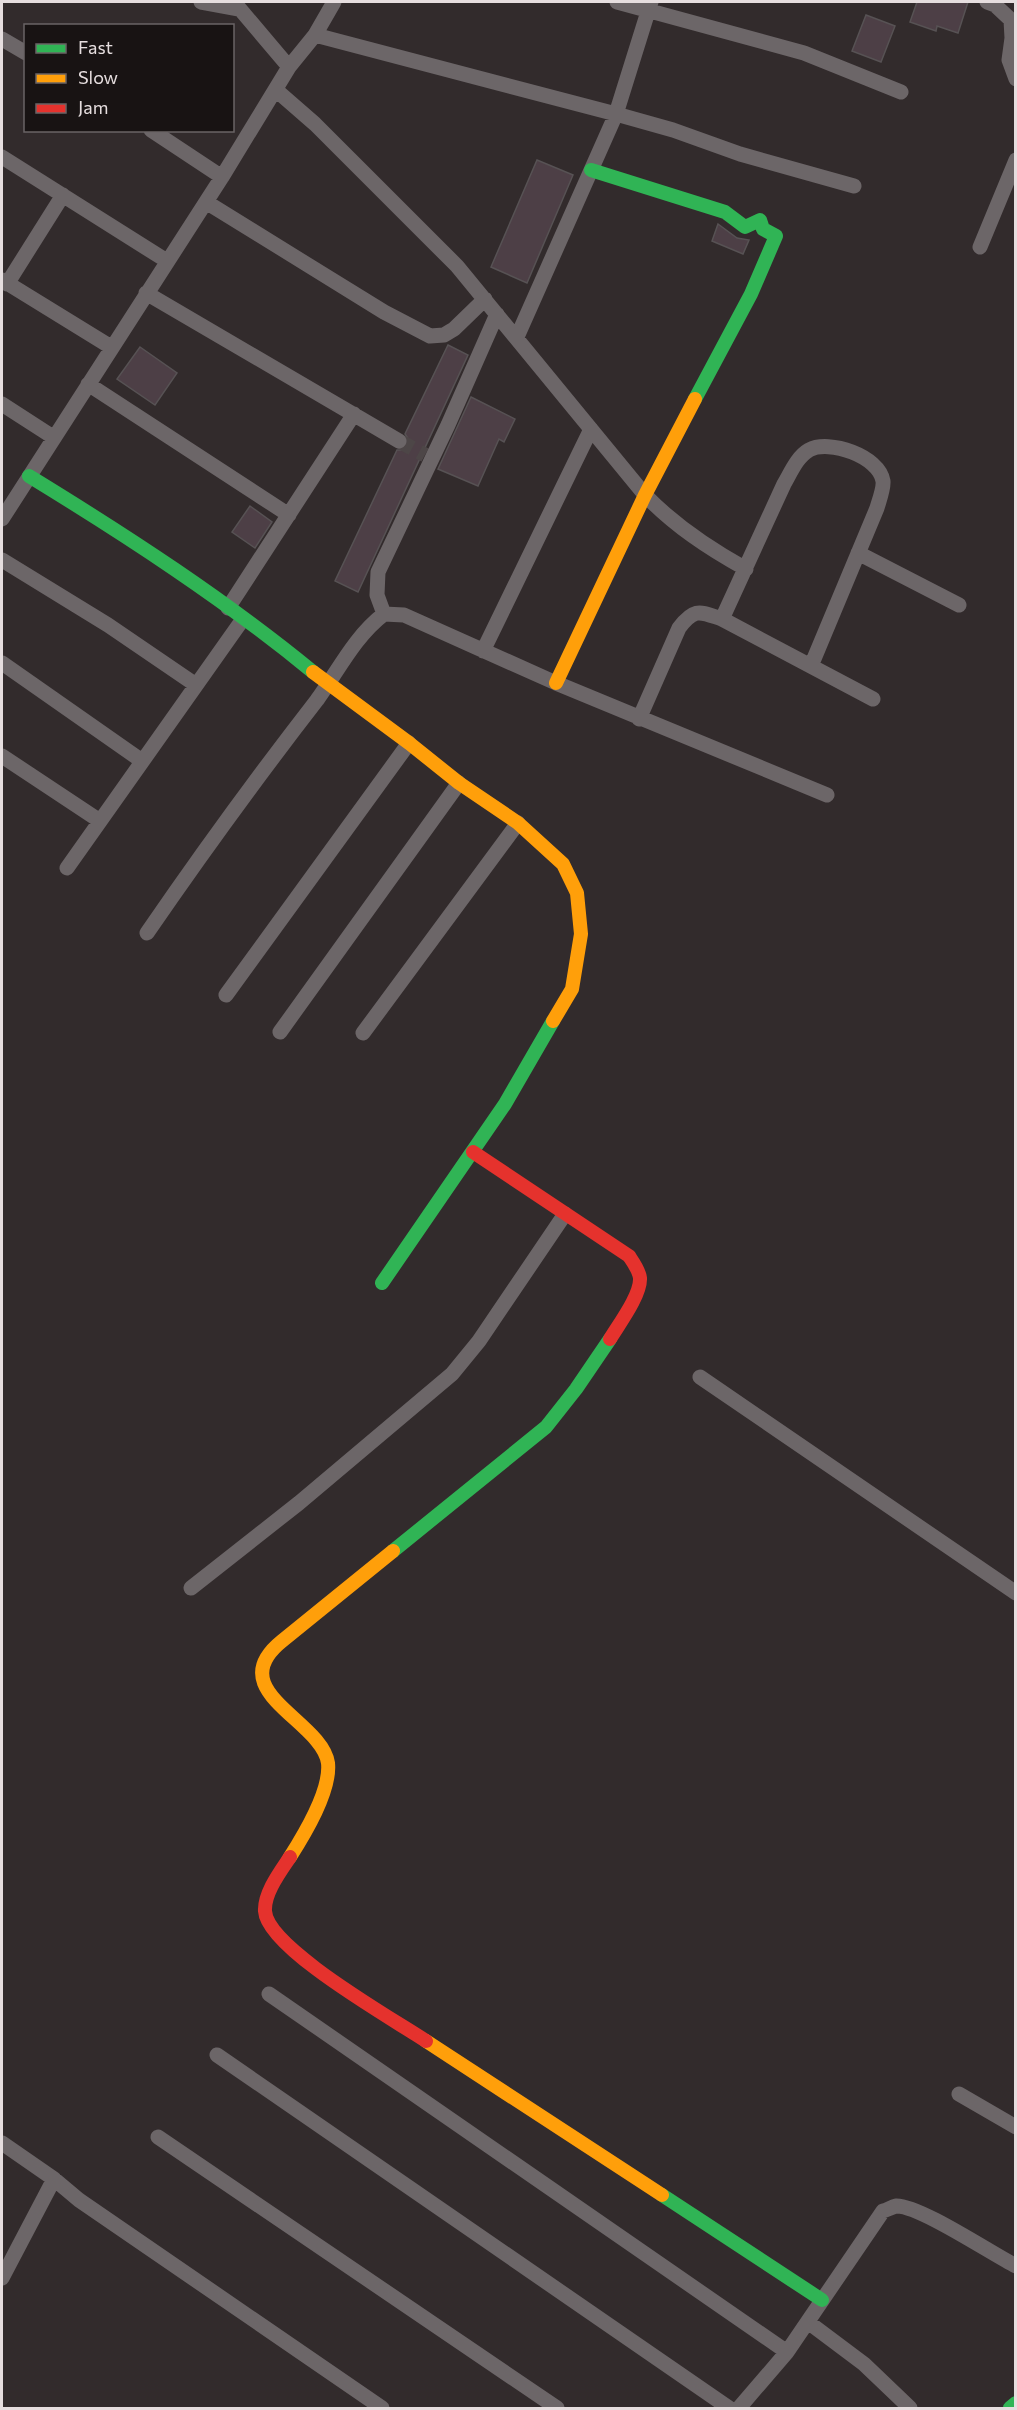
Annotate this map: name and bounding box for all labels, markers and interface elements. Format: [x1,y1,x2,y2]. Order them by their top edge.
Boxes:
legend [24,24,234,132]
text: Fast [78,36,113,58]
text: Slow [78,66,118,88]
text: Jam [78,96,108,118]

